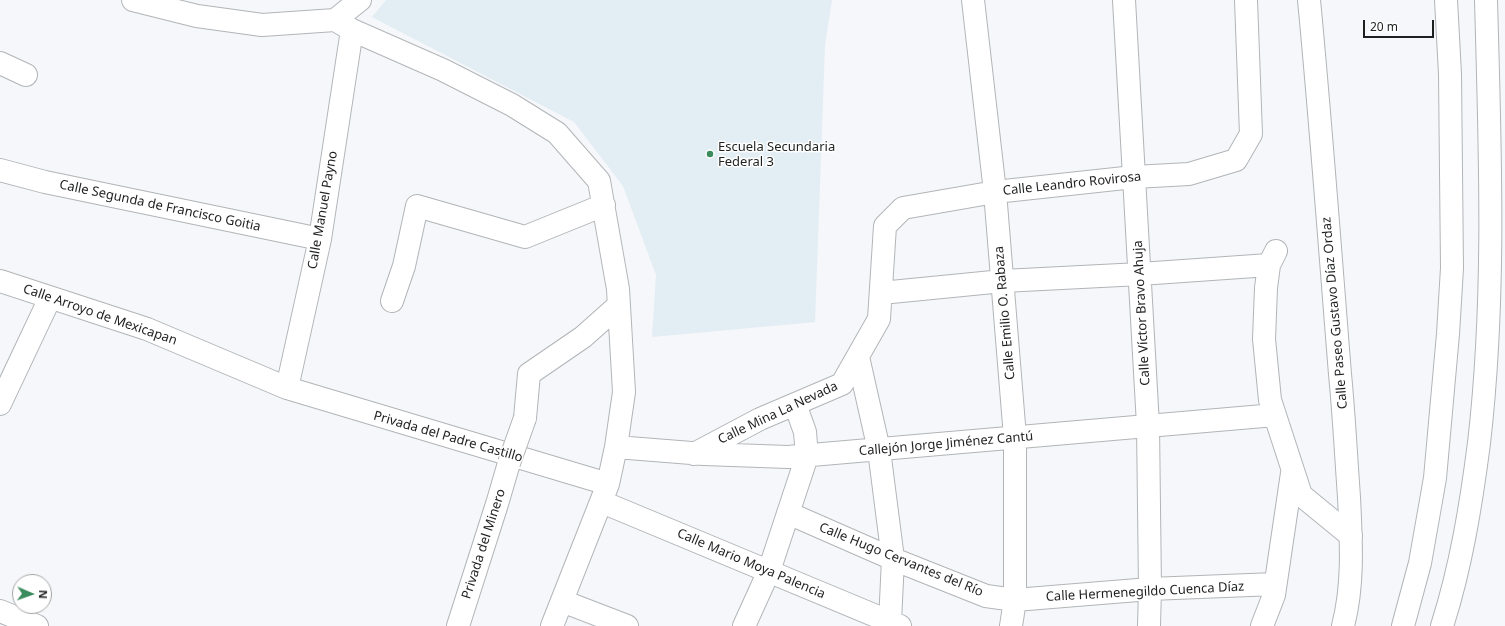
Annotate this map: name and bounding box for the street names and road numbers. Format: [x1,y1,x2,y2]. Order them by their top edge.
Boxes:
street label: Calle Manuel Payno [305,150,341,270]
street label: Calle Leandro Rovirosa [1002,169,1142,199]
street label: Calle Segunda de Francisco Goitia [58,177,262,235]
street label: Calle Paseo Gustavo Díaz Ordaz [1319,216,1351,410]
street label: Calle Víctor Bravo Ahuja [1130,240,1154,386]
street label: Calle Emilio O. Rabaza [991,245,1019,381]
street label: Calle Arroyo de Mexicapan [21,281,179,349]
street label: Calle Mina La Nevada [716,378,840,448]
street label: Privada del Padre Castillo [372,408,524,466]
street label: Callejón Jorge Jiménez Cantú [858,429,1034,459]
street label: Privada del Minero [459,487,509,601]
street label: Calle Hugo Cervantes del Río [817,520,985,600]
street label: Calle Mario Moya Palencia [675,526,827,602]
street label: Calle Hermenegildo Cuenca Díaz [1045,579,1245,605]

